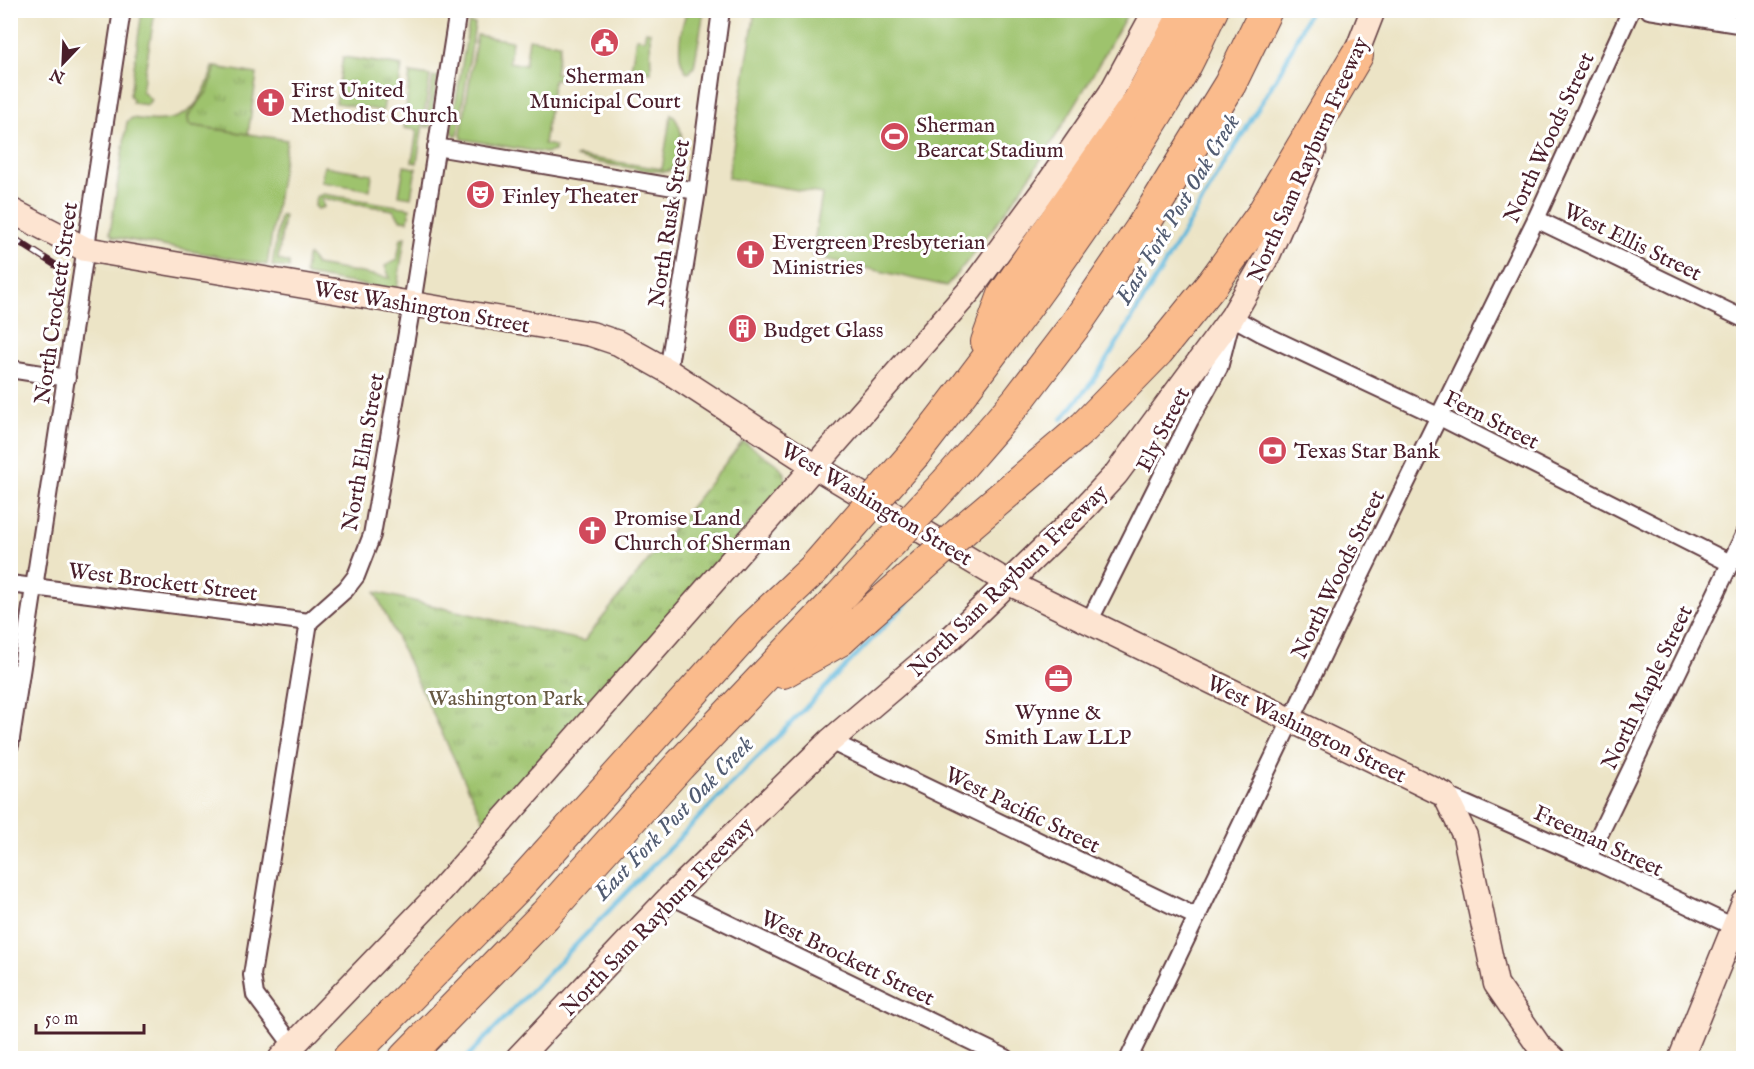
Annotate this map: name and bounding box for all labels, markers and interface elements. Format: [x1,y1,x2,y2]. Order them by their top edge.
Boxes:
public building icon: Sherman Municipal Court [589,27,621,59]
north arrow [33,33,93,93]
street label: North Sam Rayburn Freeway [1242,33,1376,287]
street label: North Woods Street [1498,48,1602,228]
text: N [47,63,69,87]
place label: Sherman Municipal Court [529,63,681,116]
place label: First United Methodist Church [291,77,459,130]
church icon: First United Methodist Church [254,86,286,118]
water label: East Fork Post Oak Creek [1108,108,1248,312]
place label: Sherman Bearcat Stadium [916,112,1064,165]
sports icon: Sherman Bearcat Stadium [879,121,911,153]
street label: North Rusk Street [643,137,697,309]
theatre icon: Finley Theater [465,179,497,211]
place label: Finley Theater [502,183,638,211]
street label: West Ellis Street [1558,197,1706,289]
street label: North Crockett Street [29,200,85,406]
place label: Evergreen Presbyterian Ministries [772,229,986,282]
church icon: Evergreen Presbyterian Ministries [735,238,767,270]
street label: West Washington Street [312,275,532,341]
building icon: Budget Glass [726,313,758,345]
place label: Budget Glass [763,317,884,345]
street label: North Elm Street [336,371,392,534]
street label: Ely Street [1131,382,1197,477]
street label: Fern Street [1439,385,1544,457]
bank icon: Texas Star Bank [1257,434,1289,466]
street label: West Washington Street [775,436,977,573]
place label: Texas Star Bank [1294,438,1440,466]
street label: North Sam Rayburn Freeway [903,479,1114,684]
street label: North Woods Street [1286,485,1392,664]
place label: Promise Land Church of Sherman [614,505,791,558]
church icon: Promise Land Church of Sherman [577,514,609,546]
street label: West Brockett Street [67,557,259,609]
street label: North Maple Street [1596,601,1700,775]
office icon: Wynne & Smith Law LLP [1042,663,1074,695]
street label: West Washington Street [1202,669,1411,791]
park label: Washington Park [428,685,584,713]
place label: Wynne & Smith Law LLP [985,699,1131,752]
water label: East Fork Post Oak Creek [587,730,761,909]
street label: West Pacific Street [940,761,1105,861]
street label: Freeman Street [1529,800,1668,884]
street label: North Sam Rayburn Freeway [555,812,760,1023]
street label: West Brockett Street [755,905,939,1013]
scale bar [36,997,144,1035]
text: 50 m [45,1008,78,1031]

